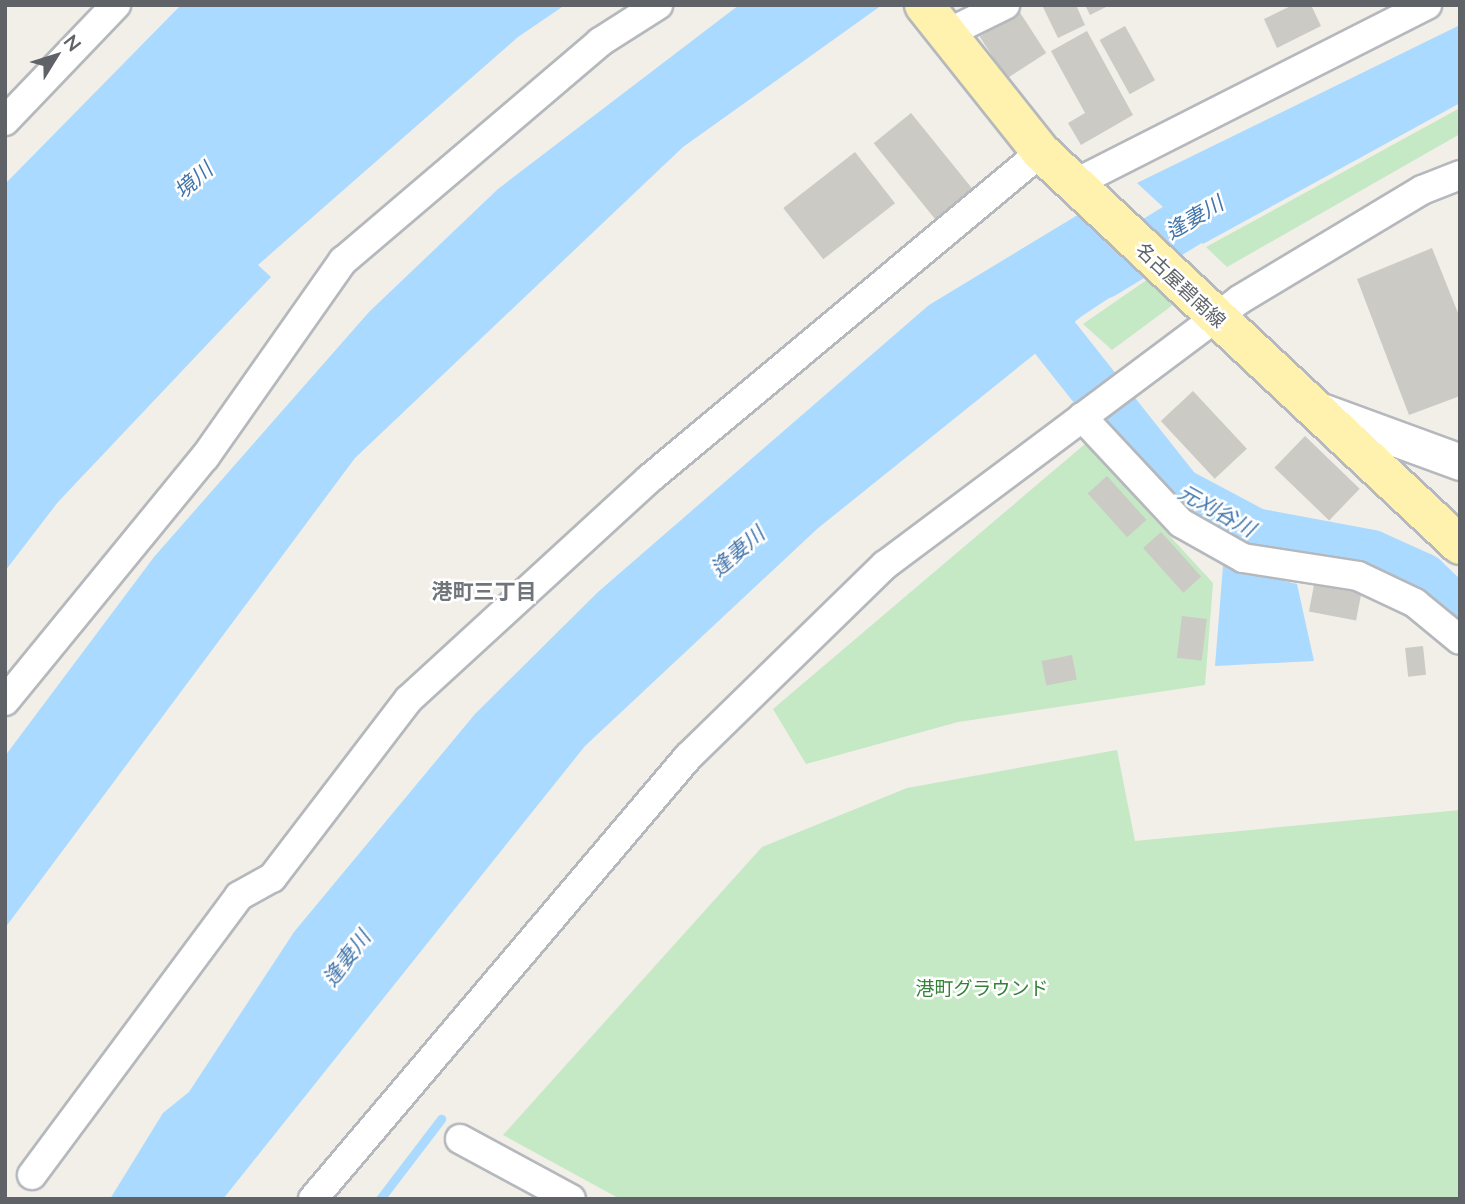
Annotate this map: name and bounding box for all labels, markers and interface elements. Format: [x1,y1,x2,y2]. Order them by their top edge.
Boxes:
north arrow [21,21,91,91]
text: N [59,30,87,56]
water label: 境川 [169,157,217,203]
water label: 逢妻川 [1161,190,1227,244]
street label: 名古屋碧南線 [1132,238,1230,332]
water label: 元刈谷川 [1174,479,1260,541]
water label: 逢妻川 [705,521,769,581]
district label: 港町三丁目 [432,578,536,604]
water label: 逢妻川 [317,925,375,991]
park label: 港町グラウンド [916,977,1048,999]

